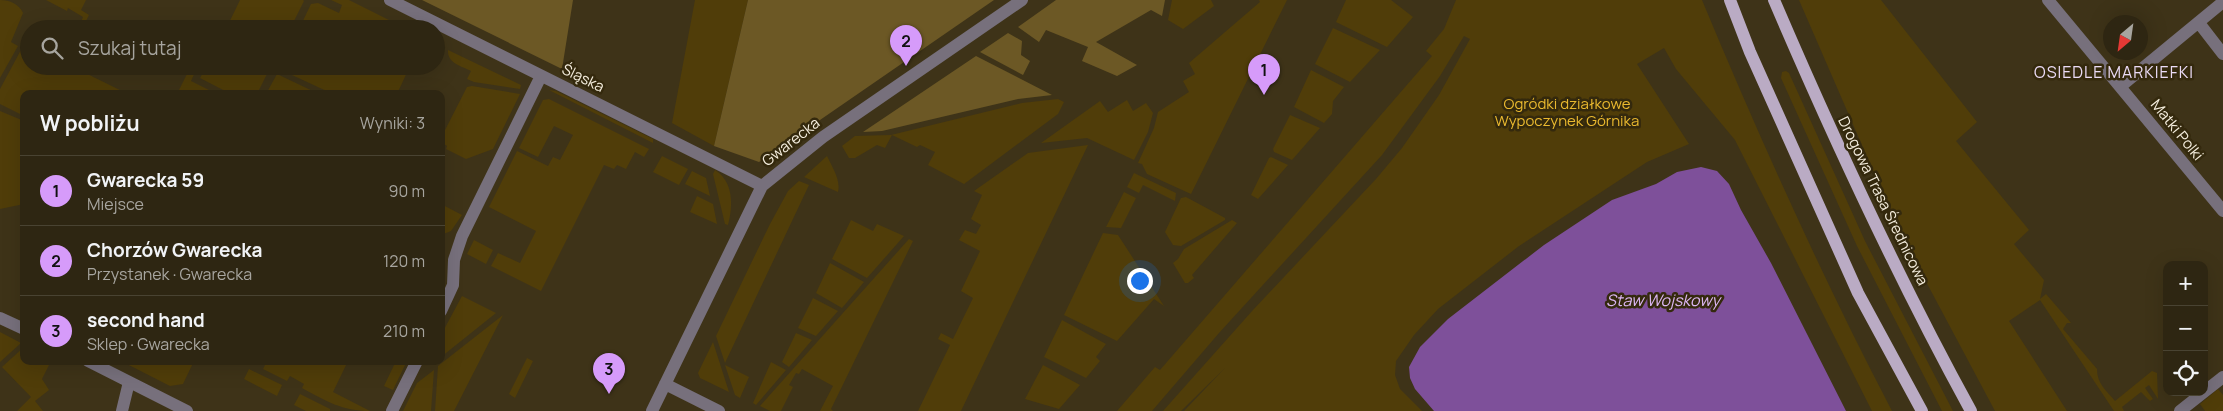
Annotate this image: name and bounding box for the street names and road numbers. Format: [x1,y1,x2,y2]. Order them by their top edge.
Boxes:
street label: Śląska [559,58,608,97]
street label: Matki Polki [2146,95,2209,165]
street label: Gwarecka [757,112,824,171]
street label: Drogowa Trasa Średnicowa [1833,113,1934,289]

